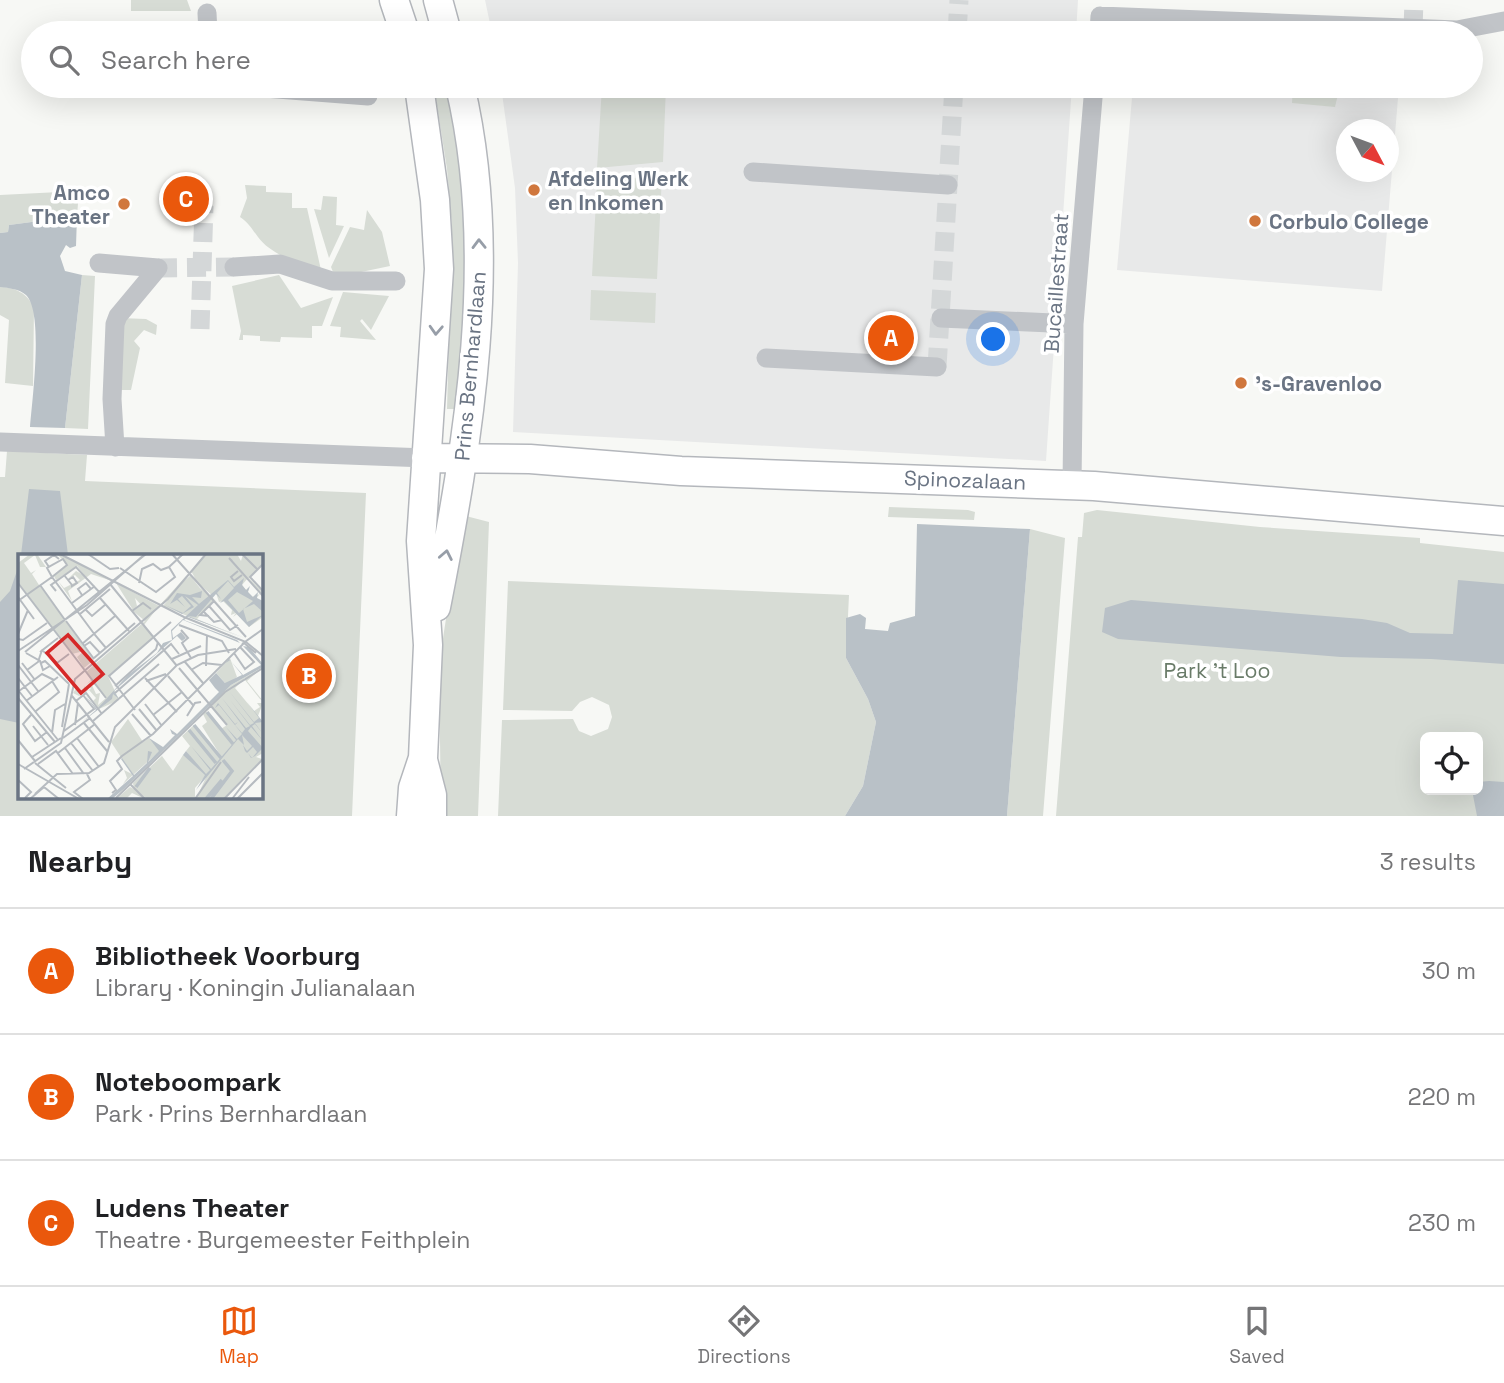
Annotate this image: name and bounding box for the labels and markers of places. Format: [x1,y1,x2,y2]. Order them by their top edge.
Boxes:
place label: Afdeling Werk en Inkomen [548,165,689,216]
pin: C [163,173,209,225]
place label: Amco Theater [32,179,110,230]
marker: Afdeling Werk en Inkomen [526,182,542,198]
marker: Amco Theater [116,196,132,212]
place label: Corbulo College [1269,208,1429,235]
marker: Corbulo College [1247,213,1263,229]
pin: A [868,312,914,364]
place label: 's-Gravenloo [1255,370,1382,397]
marker: 's-Gravenloo [1233,375,1249,391]
pin: B [286,650,332,702]

